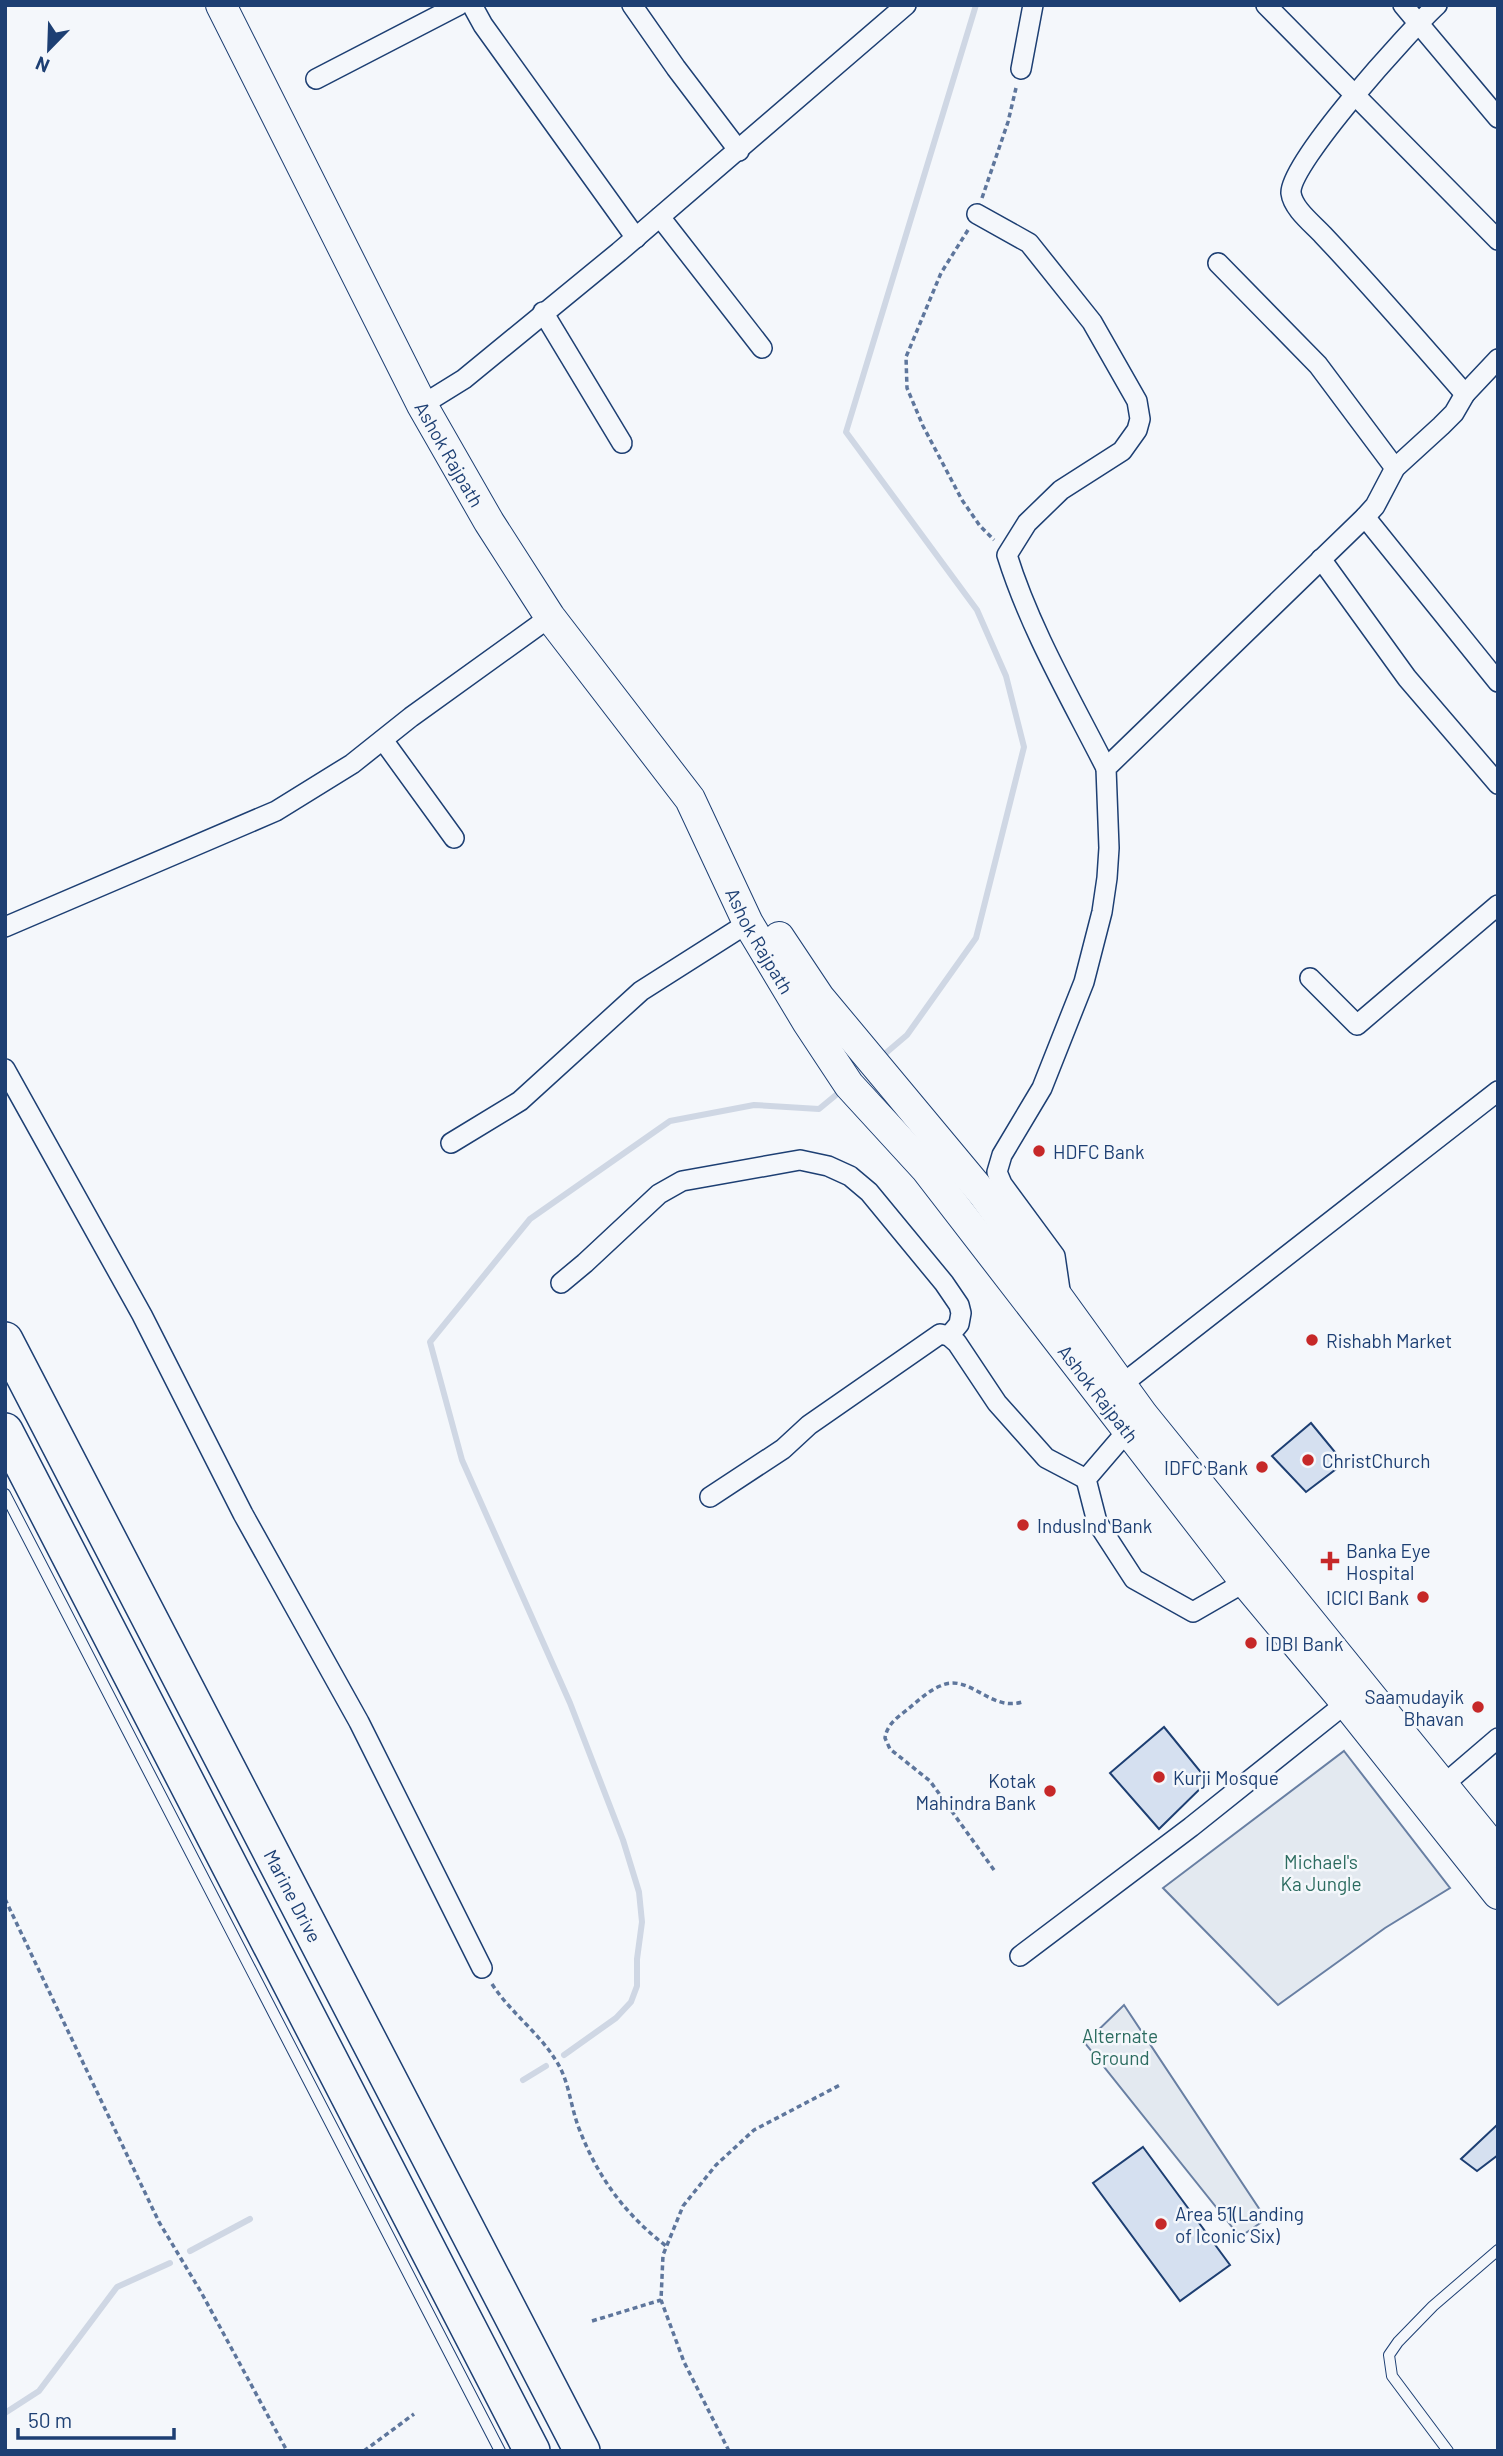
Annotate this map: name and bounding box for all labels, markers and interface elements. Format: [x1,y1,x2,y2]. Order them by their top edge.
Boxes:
north arrow [14,14,84,84]
text: N [32,52,52,78]
street label: Ashok Rajpath [411,397,489,511]
street label: Ashok Rajpath [722,884,799,998]
place label: HDFC Bank [1053,1140,1144,1163]
marker: HDFC Bank [1031,1143,1047,1159]
place label: Rishabh Market [1326,1329,1452,1352]
marker: Rishabh Market [1304,1332,1320,1348]
street label: Ashok Rajpath [1054,1339,1144,1447]
place label: ChristChurch [1322,1449,1430,1472]
marker: ChristChurch [1300,1452,1316,1468]
place label: IDFC Bank [1164,1456,1248,1479]
marker: IDFC Bank [1254,1459,1270,1475]
place label: IndusInd Bank [1037,1514,1152,1537]
marker: IndusInd Bank [1015,1517,1031,1533]
place label: Banka Eye Hospital [1346,1539,1431,1584]
marker: Banka Eye Hospital [1320,1551,1340,1571]
place label: ICICI Bank [1326,1586,1409,1609]
marker: ICICI Bank [1415,1589,1431,1605]
place label: IDBI Bank [1265,1632,1344,1655]
marker: IDBI Bank [1243,1635,1259,1651]
place label: Saamudayik Bhavan [1365,1685,1464,1730]
marker: Saamudayik Bhavan [1470,1699,1486,1715]
place label: Kurji Mosque [1173,1766,1279,1789]
place label: Kotak Mahindra Bank [916,1769,1036,1814]
marker: Kurji Mosque [1151,1769,1167,1785]
marker: Kotak Mahindra Bank [1042,1783,1058,1799]
street label: Marine Drive [260,1845,327,1946]
park label: Michael's Ka Jungle [1280,1850,1362,1895]
park label: Alternate Ground [1082,2024,1158,2069]
place label: Area 51(Landing of Iconic Six) [1175,2202,1304,2247]
marker: Area 51(Landing of Iconic Six) [1153,2216,1169,2232]
scale bar [18,2396,173,2440]
text: 50 m [28,2407,72,2432]

